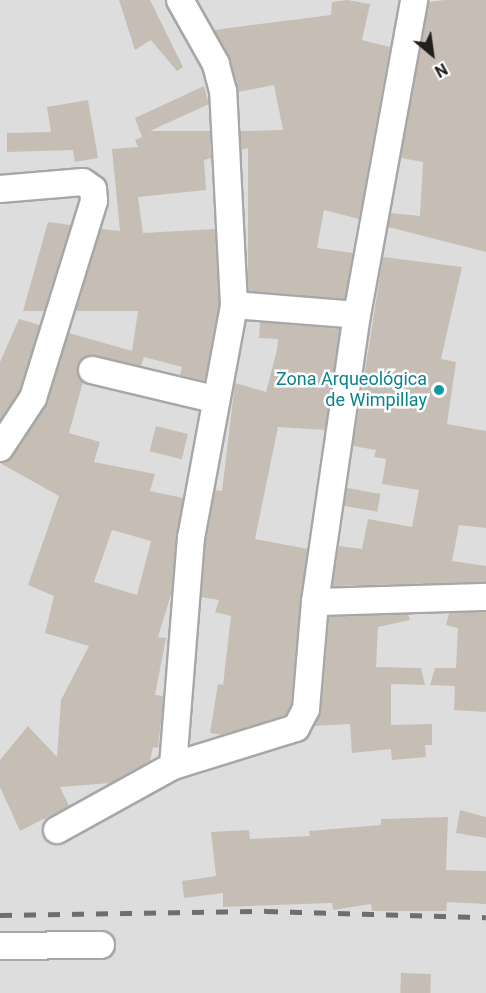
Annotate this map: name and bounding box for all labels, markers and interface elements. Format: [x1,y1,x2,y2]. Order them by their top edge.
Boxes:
north arrow [402,24,462,84]
text: N [431,59,451,81]
place label: Zona Arqueológica de Wimpillay [276,369,427,412]
marker: Zona Arqueológica de Wimpillay [432,383,446,397]

